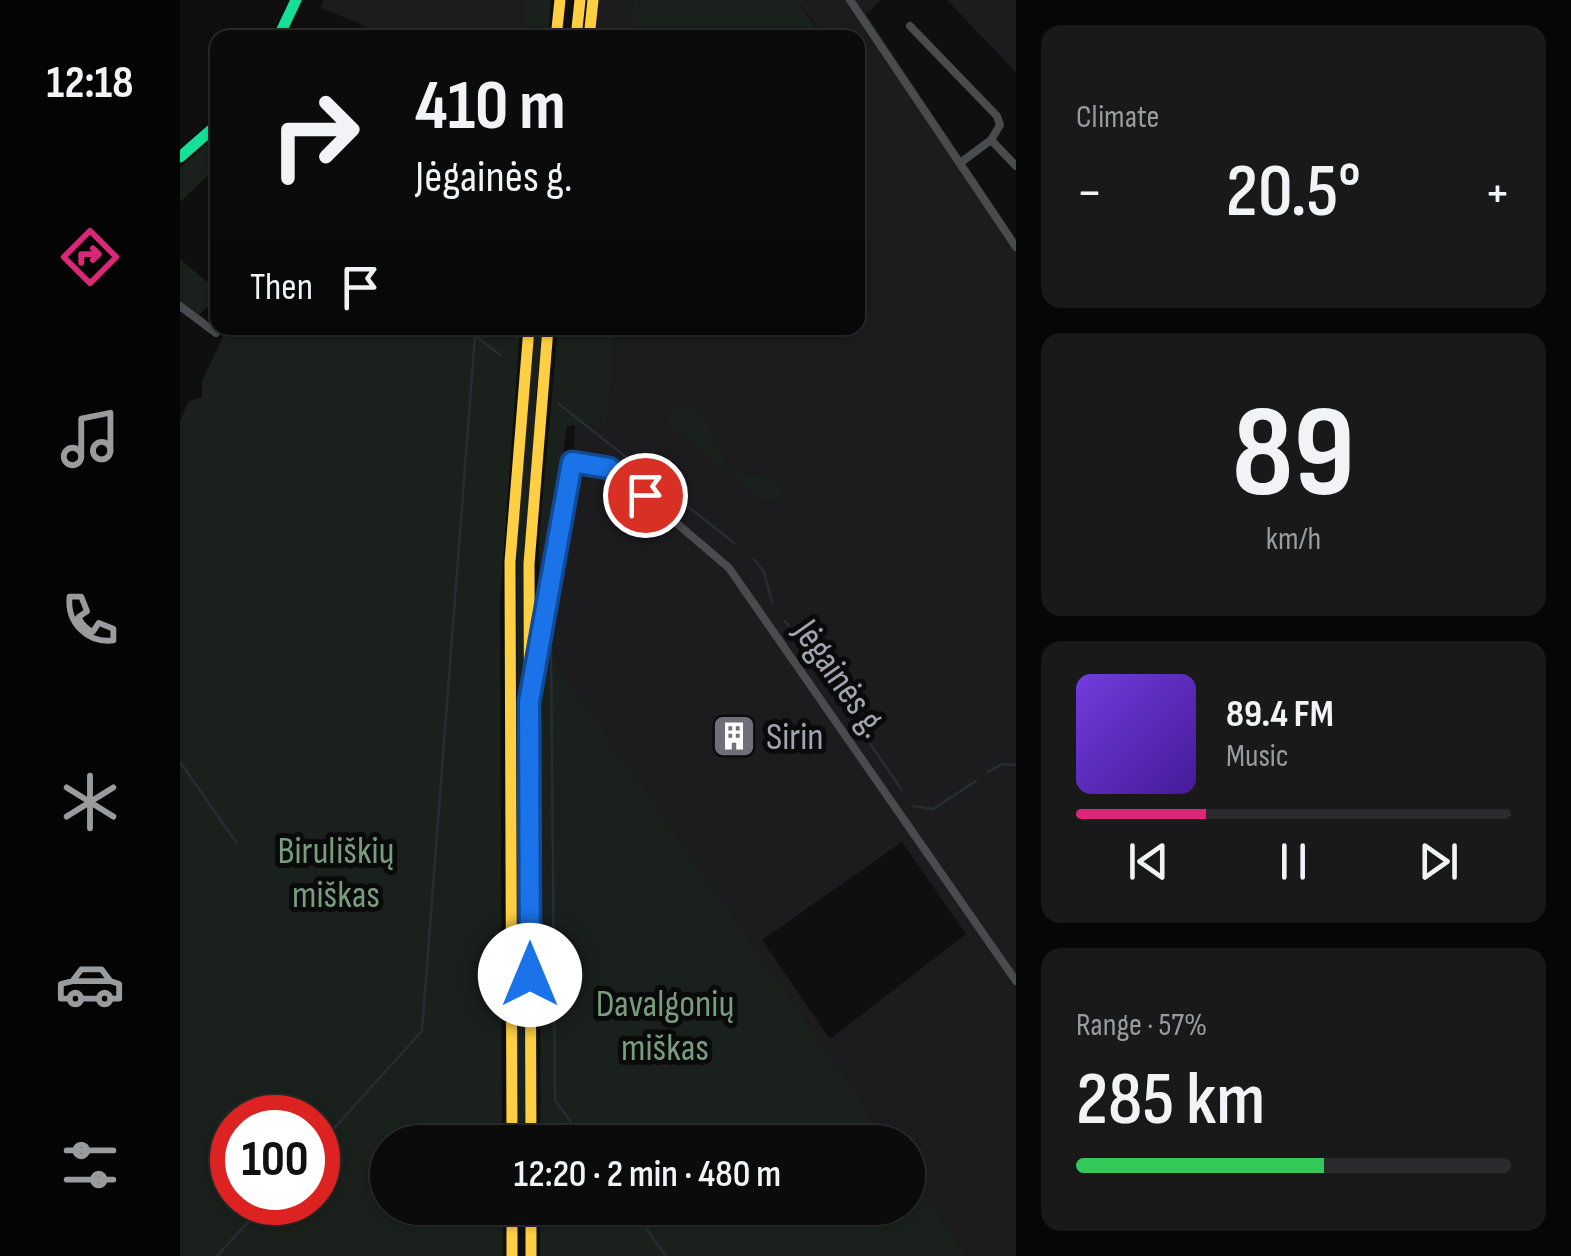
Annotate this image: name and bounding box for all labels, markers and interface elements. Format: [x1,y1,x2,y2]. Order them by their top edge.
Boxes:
text: 12:18 [47,56,133,111]
text: 410 m [415,65,566,149]
icon: right [250,70,380,200]
text: Climate [1076,98,1159,137]
text: 20.5° [1226,147,1361,238]
text: Jėgainės g. [415,150,572,205]
text: − [1076,160,1103,227]
text: + [1484,160,1511,227]
icon: directions [55,222,125,292]
icon: arrive [333,260,388,315]
text: Then [250,265,313,310]
text: 89 [1232,377,1355,533]
icon: music [55,404,125,474]
pin [603,453,688,538]
icon: arrive [618,468,673,523]
text: km/h [1266,520,1321,559]
icon: phone [55,585,125,655]
street label: Jėgainės g. [783,611,896,746]
text: 89.4 FM [1226,692,1334,737]
building icon: Sirin [711,713,757,759]
place label: Sirin [766,715,824,760]
text: Music [1226,737,1289,776]
icon: climate [55,767,125,837]
park label: Biruliškių miškas [278,829,394,918]
icon: previous [1121,834,1176,889]
icon: pause [1266,834,1321,889]
icon: next [1411,834,1466,889]
position arrow [478,923,582,1027]
icon: car [55,949,125,1019]
park label: Davalgonių miškas [596,982,734,1071]
text: Range · 57% [1076,1006,1207,1045]
text: 285 km [1076,1055,1265,1146]
speed limit sign: 100 [210,1095,340,1225]
icon: filters [55,1130,125,1200]
text: 12:20 · 2 min · 480 m [514,1152,781,1197]

